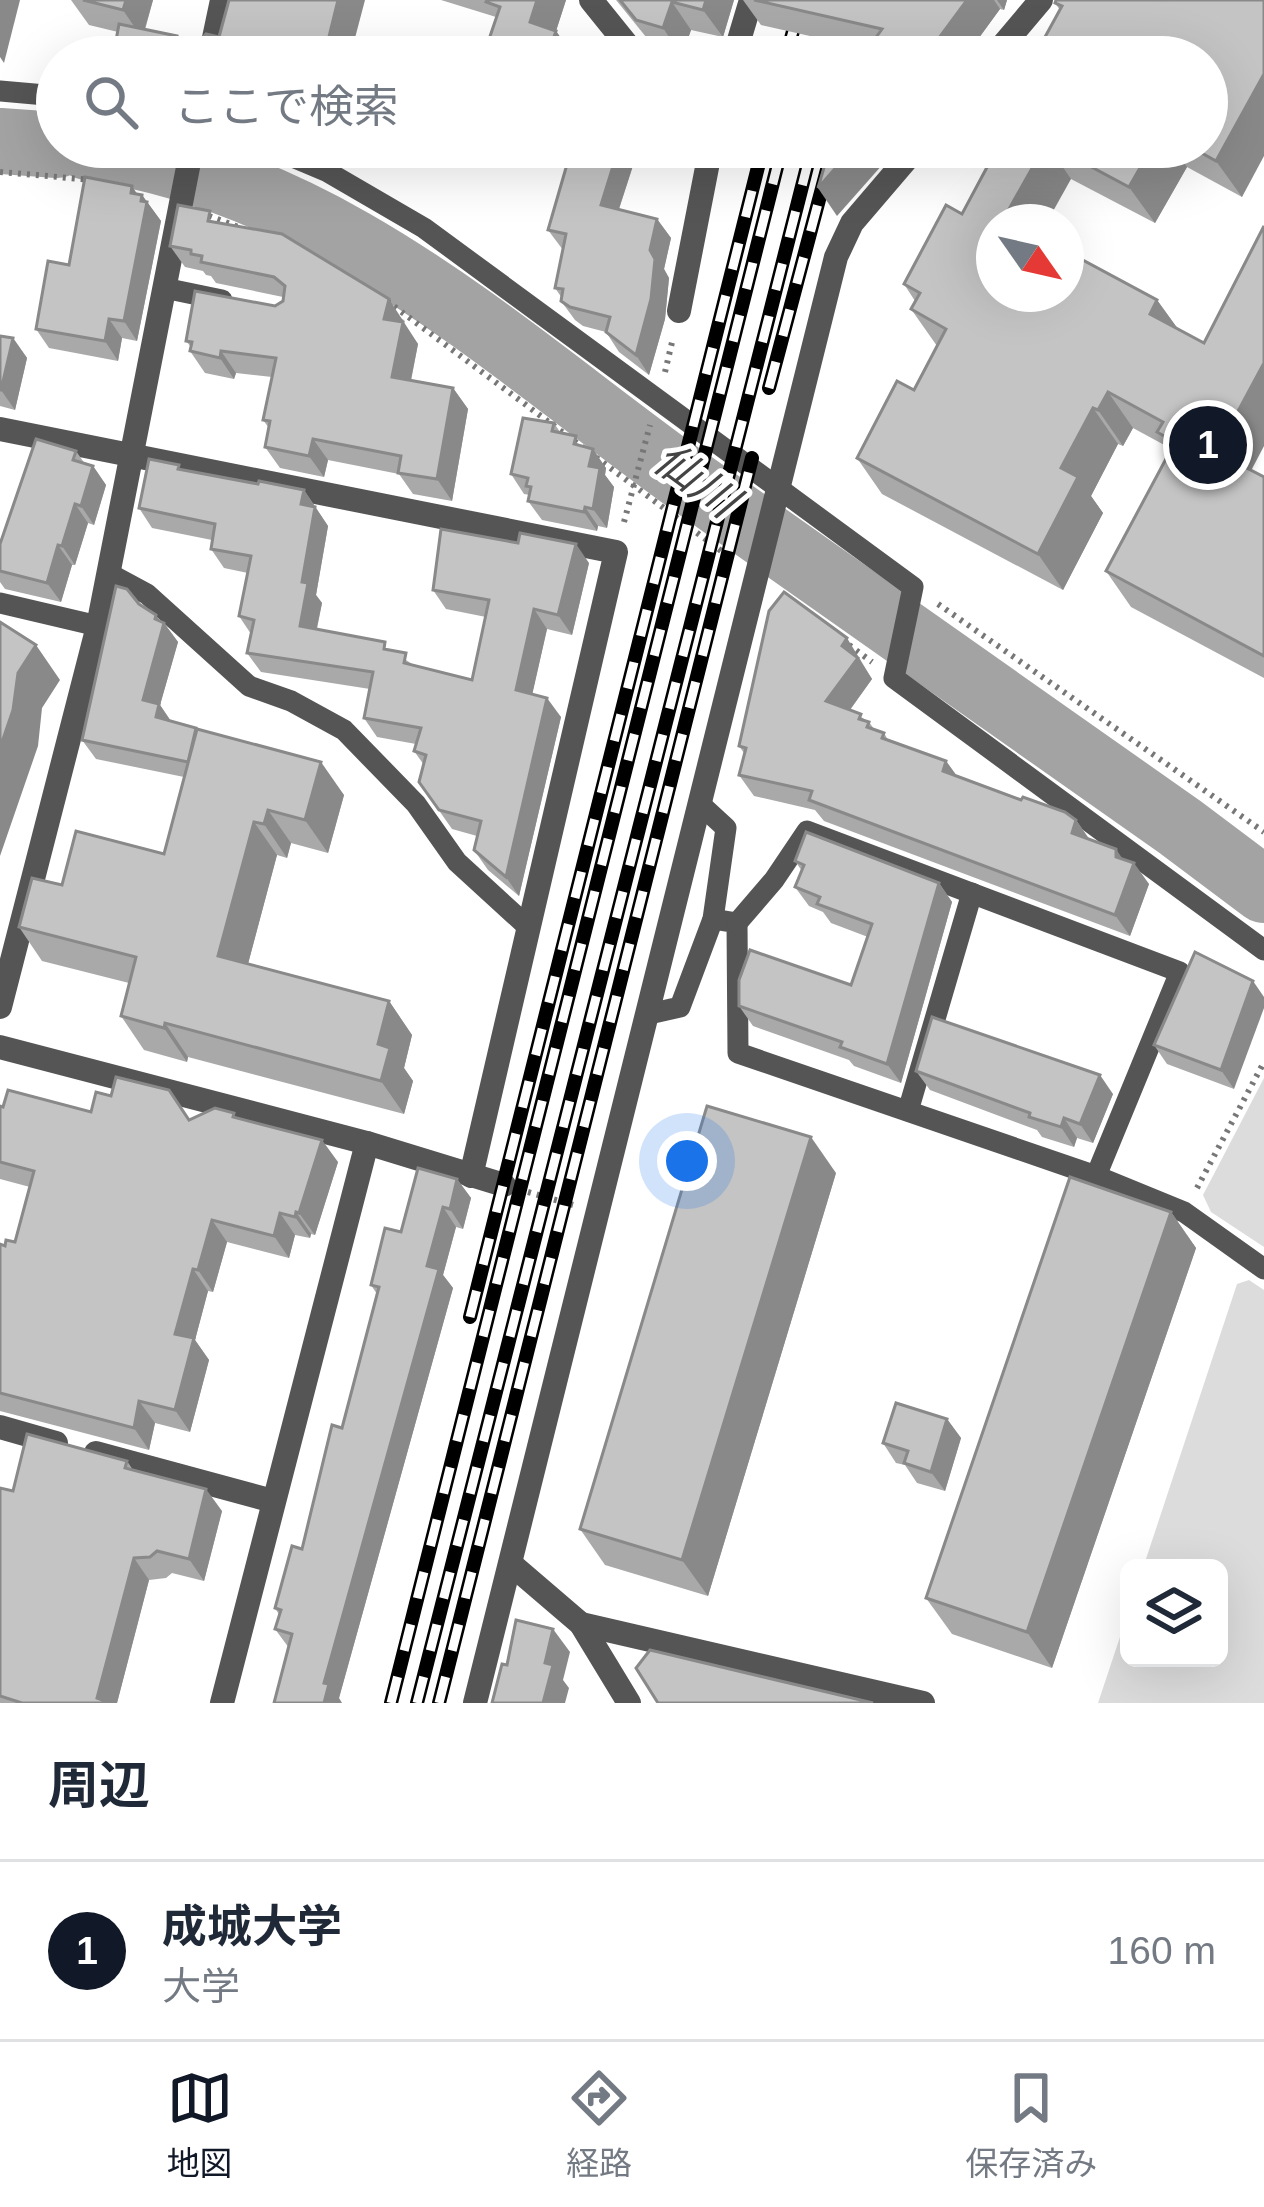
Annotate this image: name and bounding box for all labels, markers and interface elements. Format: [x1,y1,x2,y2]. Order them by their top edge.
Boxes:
search box [36,36,1228,168]
icon: search [78,69,144,135]
text: ここで検索 [174,81,399,132]
north arrow [976,204,1084,312]
pin: 1 [1169,400,1247,490]
water label: 仙川 [645,433,751,529]
your location [657,1131,717,1191]
map controls [1120,1559,1228,1667]
button: layers [1120,1559,1228,1667]
text: 周辺 [48,1757,150,1814]
text: 成城大学 [162,1901,342,1952]
text: 1 [76,1929,98,1972]
text: 160 m [1108,1929,1216,1972]
text: 大学 [162,1965,240,2008]
tab: 地図 [167,2065,233,2185]
tab: 経路 [566,2065,632,2185]
tab: 保存済み [965,2065,1097,2185]

